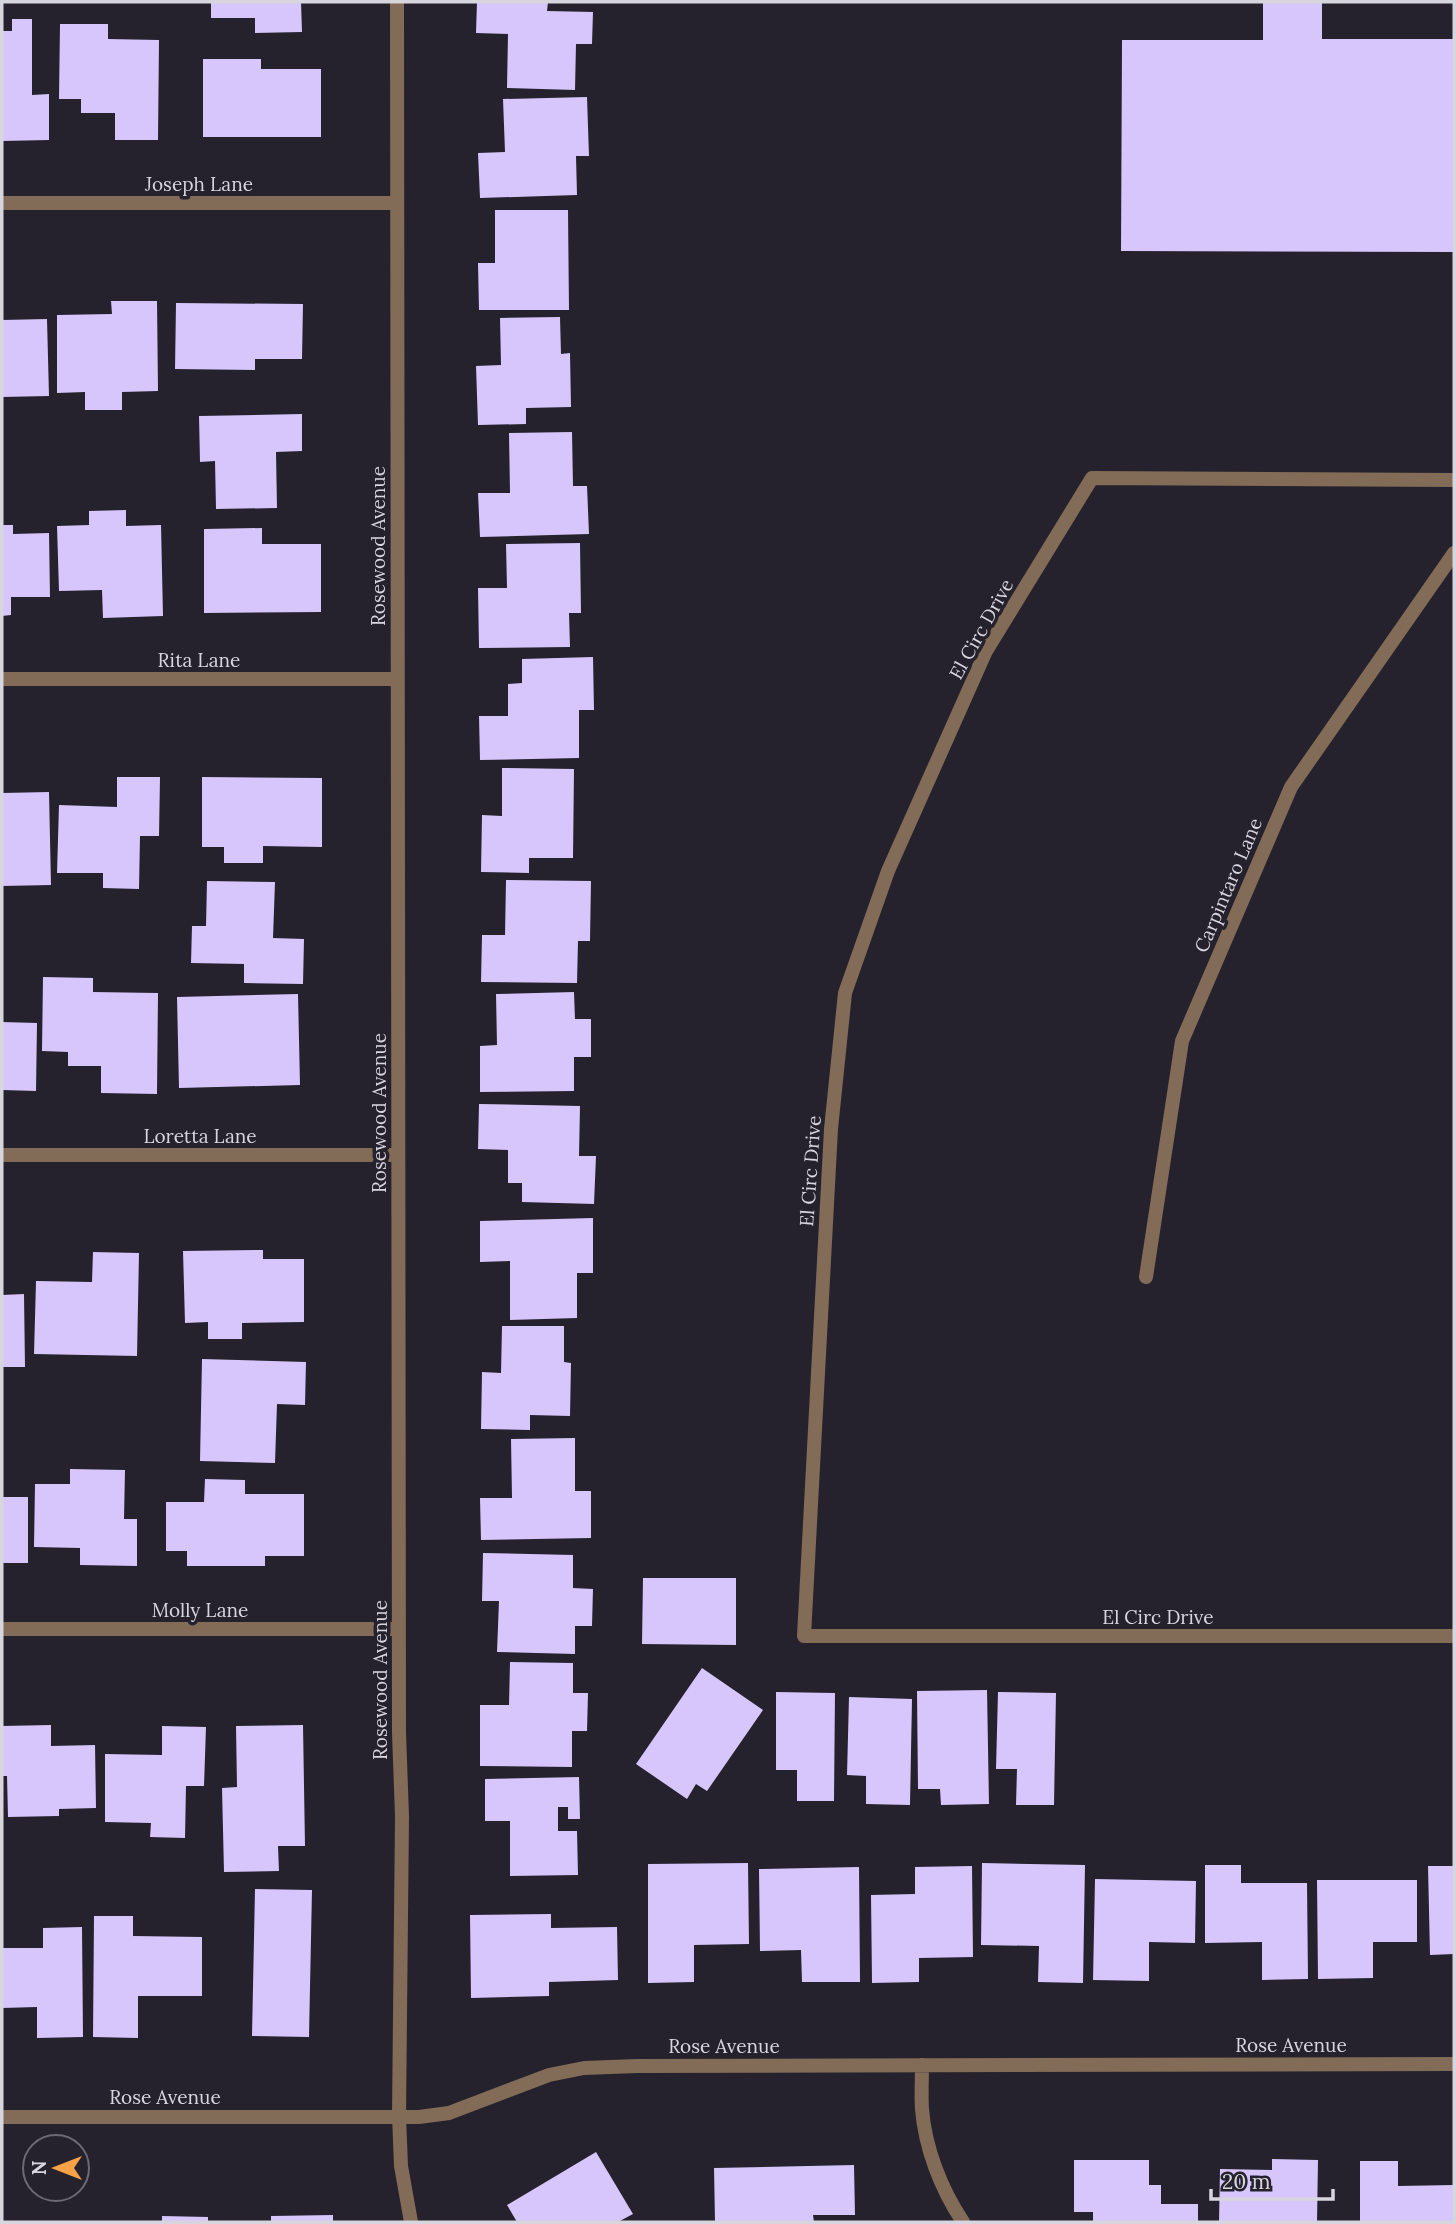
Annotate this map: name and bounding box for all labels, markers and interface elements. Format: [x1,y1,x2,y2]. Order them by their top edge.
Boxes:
street label: Joseph Lane [144,172,253,196]
street label: Rosewood Avenue [366,466,390,626]
street label: El Circ Drive [944,574,1018,684]
street label: Rita Lane [158,648,240,672]
street label: Carpintaro Lane [1189,814,1267,956]
street label: Rosewood Avenue [367,1033,391,1193]
street label: El Circ Drive [794,1115,826,1227]
street label: Loretta Lane [143,1124,257,1148]
street label: Molly Lane [152,1598,248,1622]
street label: Rosewood Avenue [368,1600,392,1760]
street label: El Circ Drive [1102,1605,1214,1629]
street label: Rose Avenue [1235,2033,1347,2057]
street label: Rose Avenue [668,2034,780,2058]
street label: Rose Avenue [109,2085,221,2109]
north arrow [21,2133,91,2203]
scale bar [1211,2158,1334,2202]
text: N [27,2160,51,2175]
text: 20 m [1222,2168,1271,2195]

